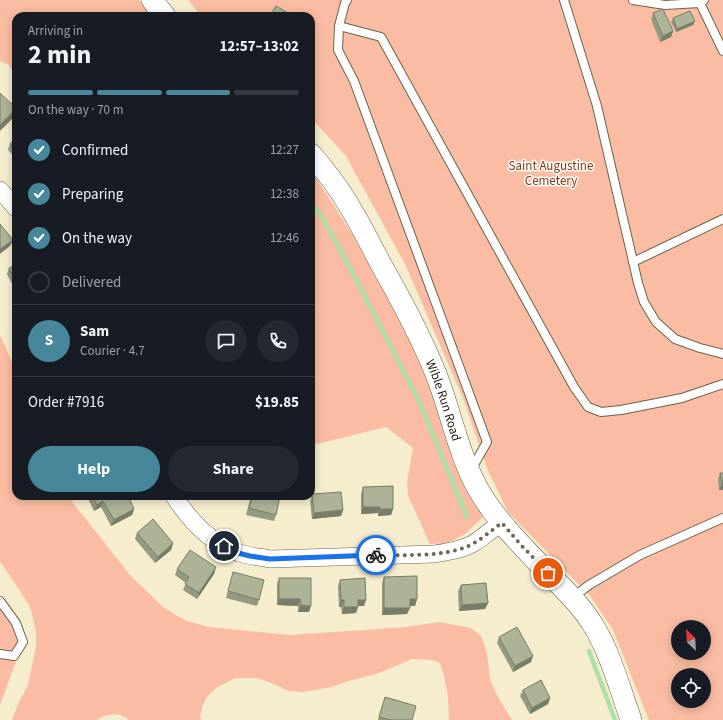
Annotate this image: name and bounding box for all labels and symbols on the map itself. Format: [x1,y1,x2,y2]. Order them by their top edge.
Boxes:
park label: Saint Augustine Cemetery [509,157,593,190]
street label: Wible Run Road [421,357,465,443]
pin [207,529,241,563]
courier [356,535,396,575]
pin [531,556,565,590]
north arrow [671,620,711,660]

